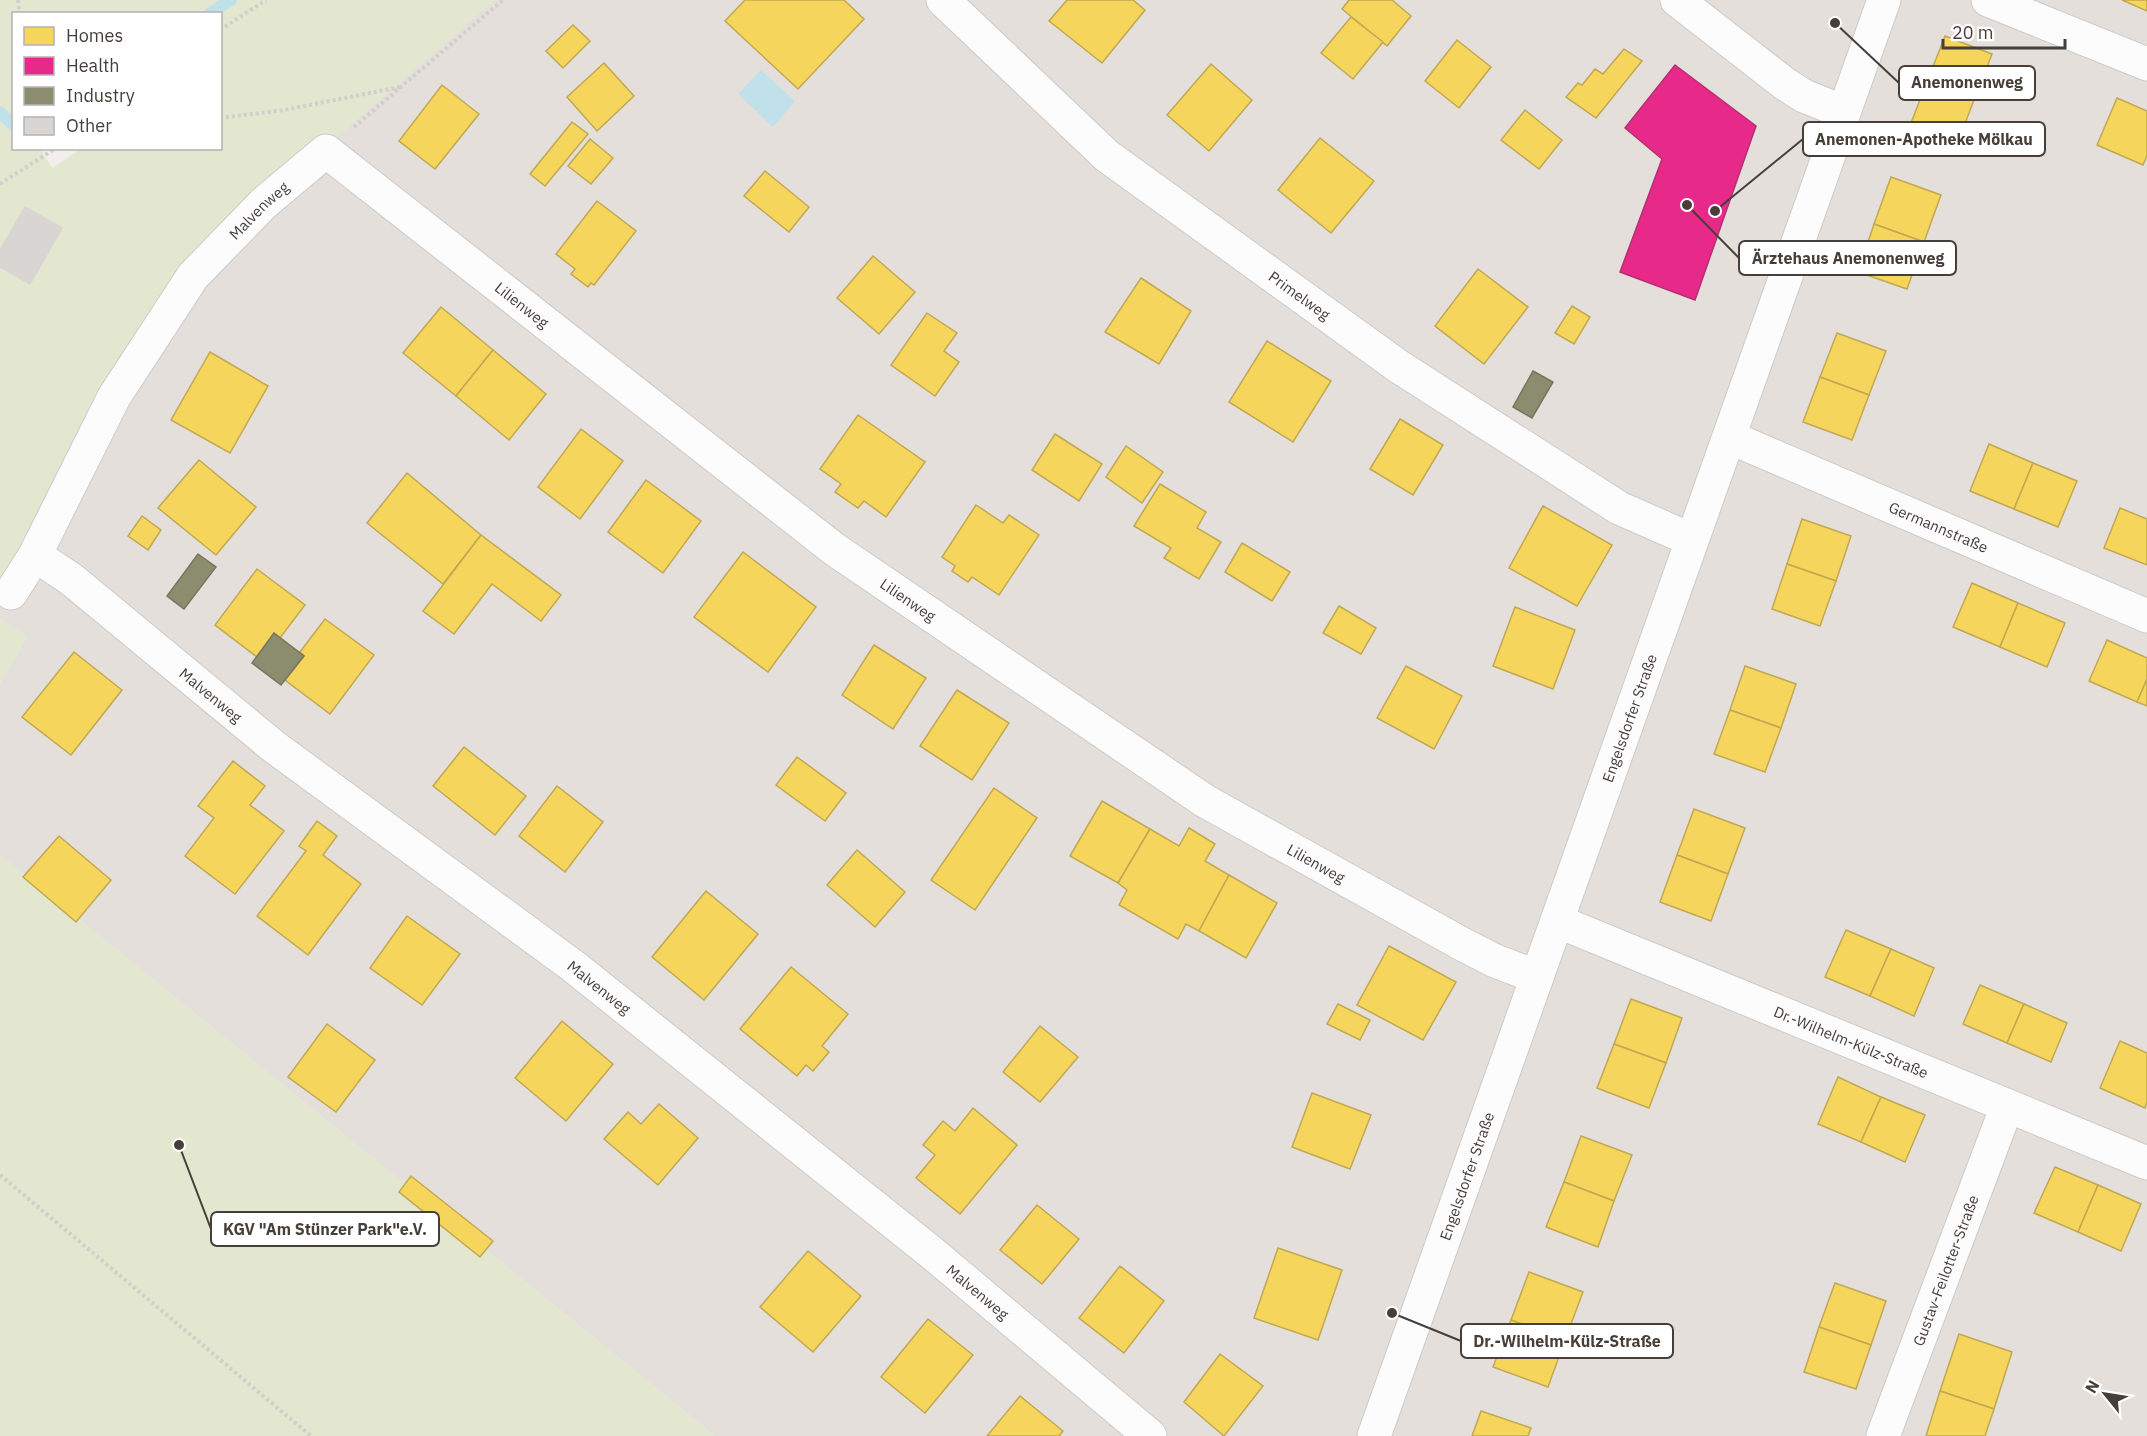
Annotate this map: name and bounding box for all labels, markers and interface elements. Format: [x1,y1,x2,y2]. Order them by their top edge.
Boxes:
legend [12,12,222,150]
scale bar [1943,12,2064,50]
text: 20 m [1952,21,1994,44]
text: Homes [66,24,123,47]
text: Health [66,54,120,77]
callout: Anemonenweg [1899,66,2035,100]
text: Anemonenweg [1911,72,2023,92]
text: Industry [66,84,135,107]
text: Other [66,114,112,137]
callout: Anemonen-Apotheke Mölkau [1803,122,2045,156]
text: Anemonen-Apotheke Mölkau [1815,129,2033,149]
street label: Malvenweg [225,177,292,243]
callout: Ärztehaus Anemonenweg [1739,241,1956,275]
text: Ärztehaus Anemonenweg [1752,248,1945,268]
street label: Primelweg [1265,267,1334,324]
street label: Lilienweg [491,278,553,332]
street label: Germannstraße [1886,497,1991,556]
street label: Lilienweg [877,574,940,625]
street label: Engelsdorfer Straße [1597,651,1661,785]
street label: Malvenweg [176,663,246,726]
street label: Lilienweg [1284,839,1349,887]
street label: Malvenweg [564,956,635,1018]
street label: Dr.-Wilhelm-Külz-Straße [1771,1002,1931,1082]
street label: Engelsdorfer Straße [1435,1109,1498,1243]
street label: Gustav-Feilotter-Straße [1908,1192,1982,1349]
callout: KGV "Am Stünzer Park"e.V. [211,1212,439,1246]
text: KGV "Am Stünzer Park"e.V. [223,1219,427,1239]
street label: Malvenweg [943,1260,1013,1323]
callout: Dr.-Wilhelm-Külz-Straße [1461,1324,1673,1358]
text: Dr.-Wilhelm-Külz-Straße [1473,1331,1661,1351]
north arrow [2075,1364,2135,1424]
text: N [2080,1376,2104,1397]

